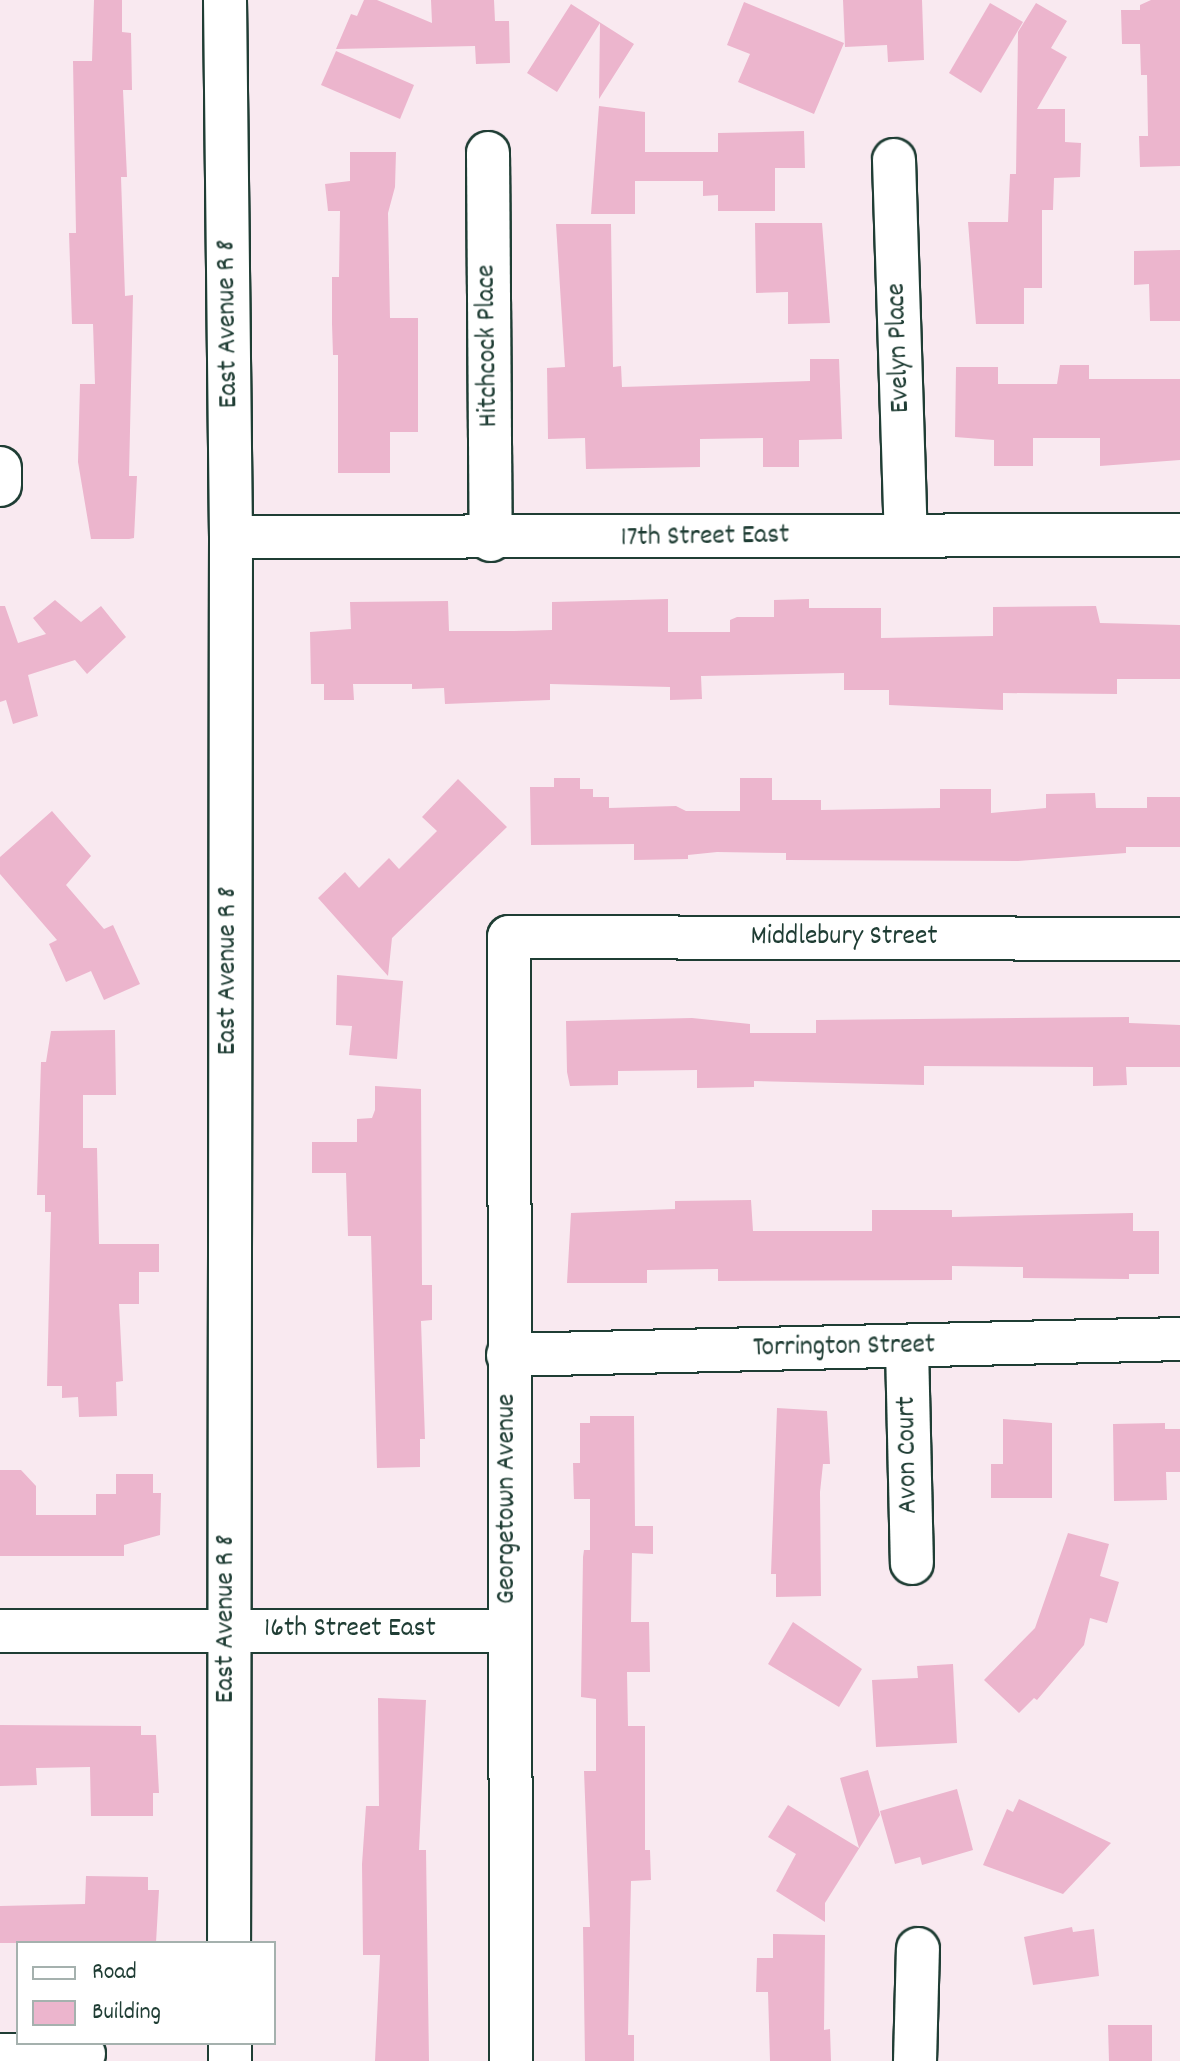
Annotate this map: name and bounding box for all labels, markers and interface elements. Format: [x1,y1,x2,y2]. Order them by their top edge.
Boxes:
street label: East Avenue R 8 [211,239,247,409]
street label: Hitchcock Place [471,264,507,428]
street label: Evelyn Place [881,282,919,414]
street label: 17th Street East [620,520,790,556]
street label: East Avenue R 8 [212,887,246,1055]
street label: Middlebury Street [750,921,938,955]
street label: Torrington Street [753,1330,935,1366]
street label: Georgetown Avenue [491,1394,525,1604]
street label: Avon Court [891,1396,927,1514]
street label: East Avenue R 8 [210,1535,244,1703]
street label: 16th Street East [264,1613,436,1647]
legend [16,1941,276,2045]
text: Road [92,1956,137,1990]
text: Building [92,1996,161,2030]

